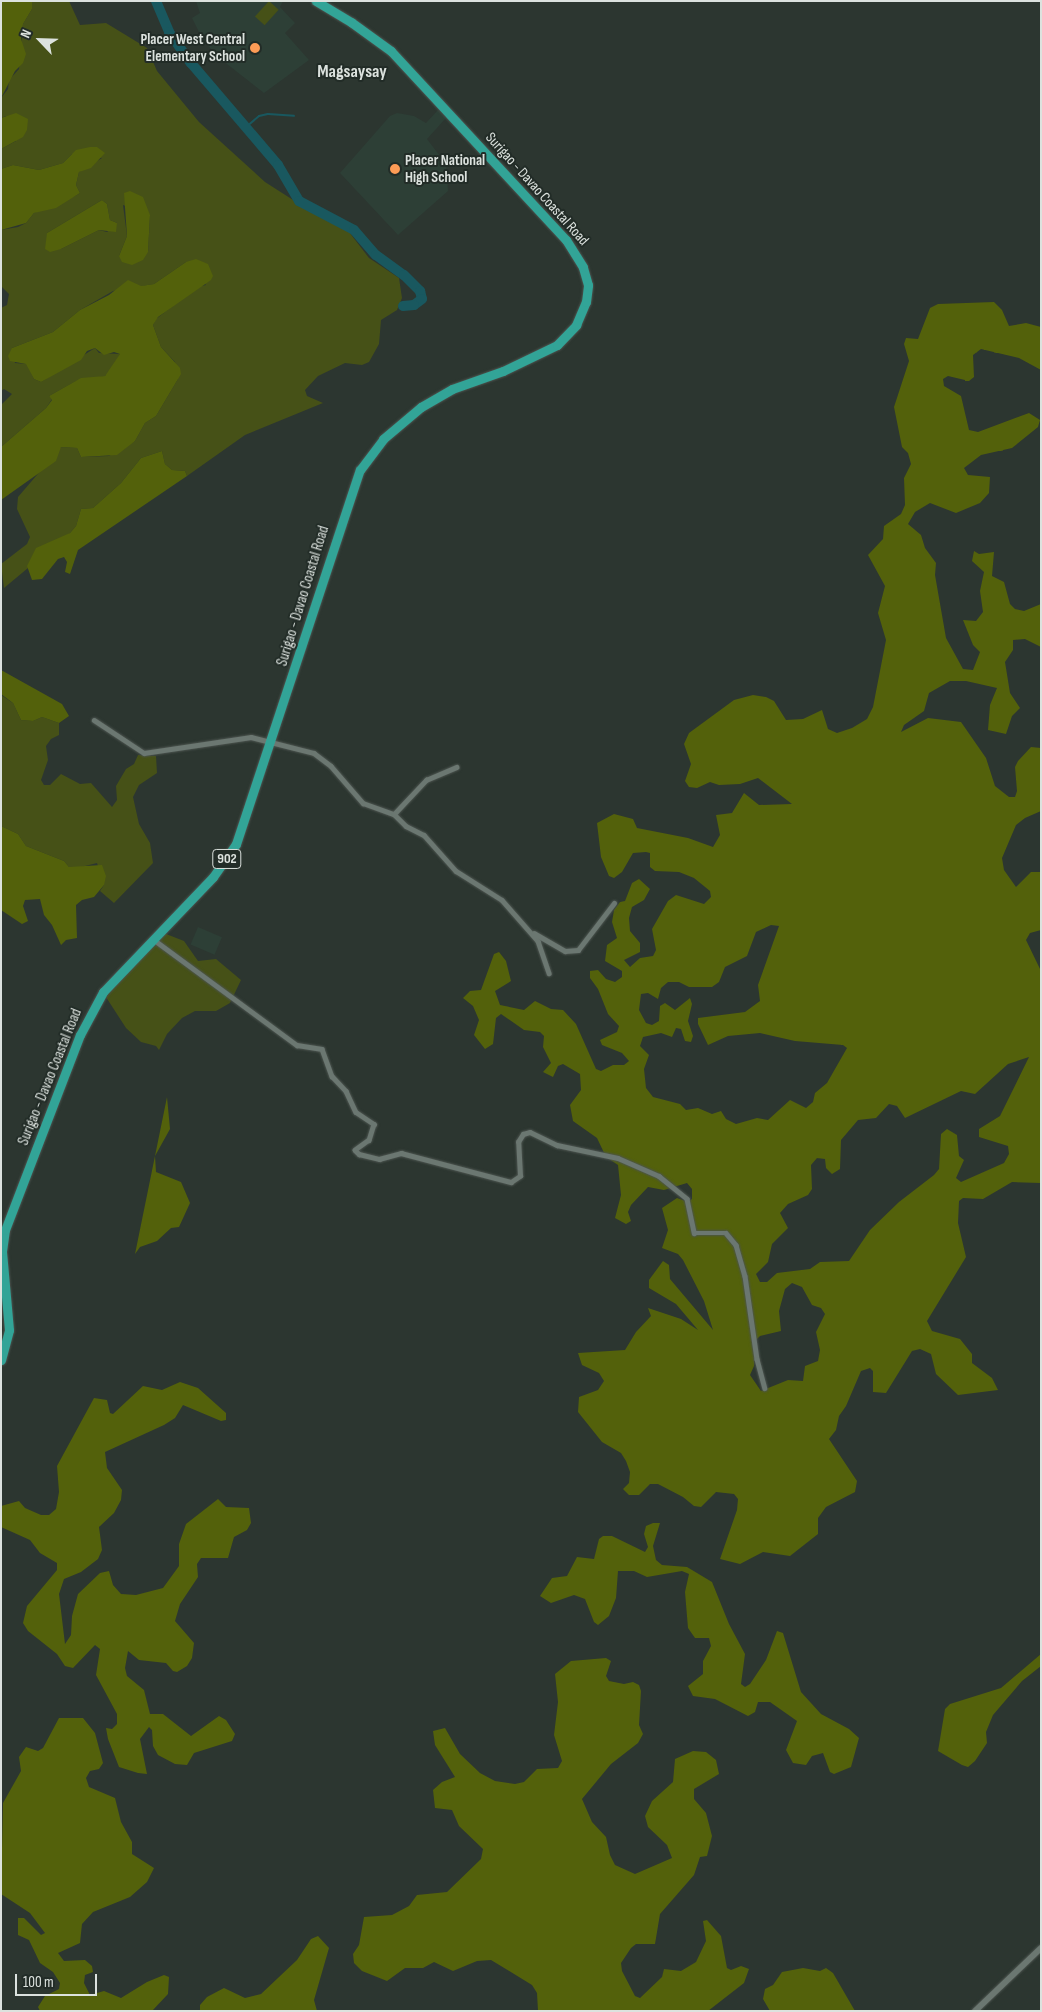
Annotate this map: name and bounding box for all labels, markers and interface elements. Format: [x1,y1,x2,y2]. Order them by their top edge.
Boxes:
north arrow [15,15,65,65]
text: N [17,27,35,41]
place label: Placer West Central Elementary School [140,30,245,65]
marker: Placer West Central Elementary School [249,42,261,54]
district label: Magsaysay [317,61,387,83]
street label: Surigao - Davao Coastal Road [482,129,592,249]
place label: Placer National High School [405,151,485,186]
marker: Placer National High School [389,163,401,175]
street label: Surigao - Davao Coastal Road [273,524,333,668]
road number: 902 [212,848,242,871]
street label: Surigao - Davao Coastal Road [14,1006,86,1148]
scale bar [18,1964,100,1996]
text: 100 m [23,1973,54,1992]

